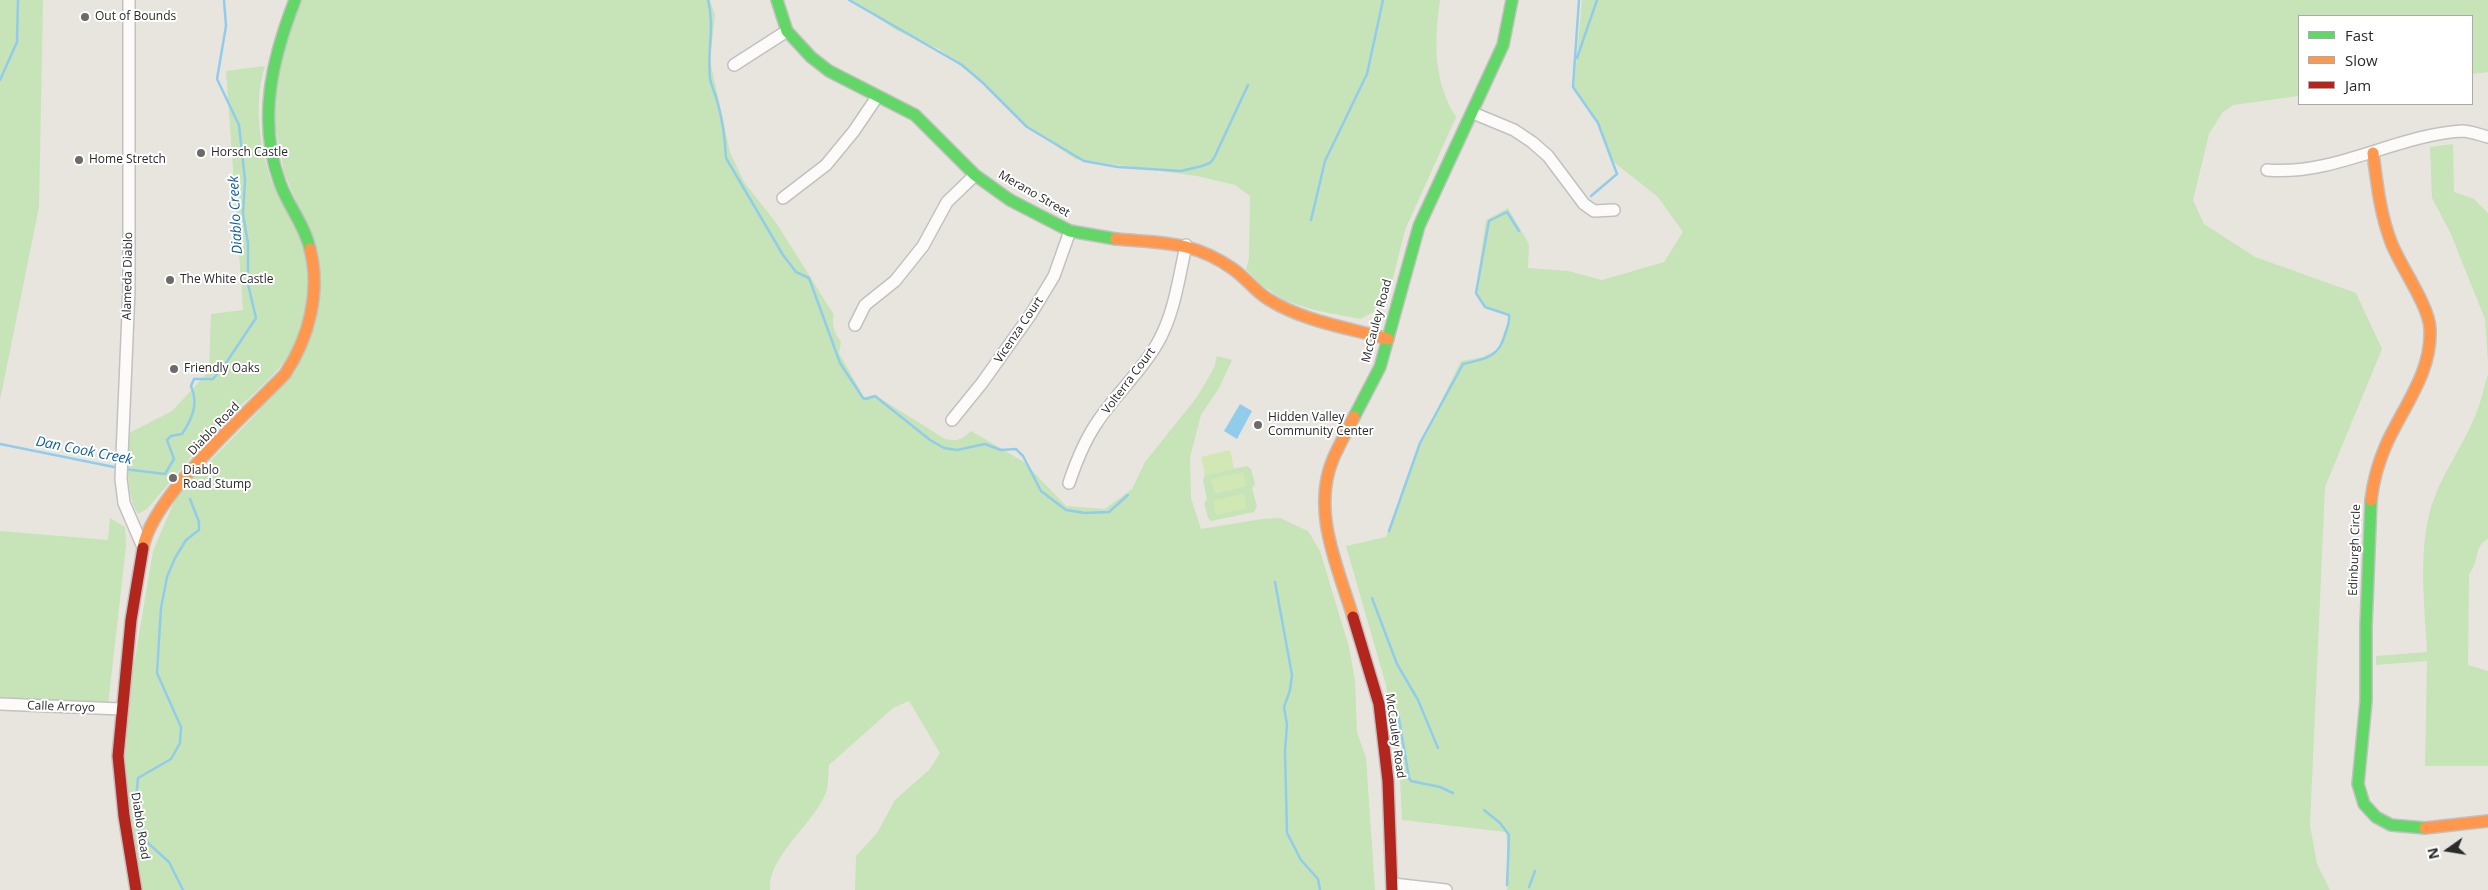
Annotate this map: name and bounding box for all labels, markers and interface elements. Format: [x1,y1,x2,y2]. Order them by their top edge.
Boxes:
place label: Out of Bounds [95,10,176,24]
marker: Out of Bounds [79,11,91,23]
legend [2298,15,2473,105]
text: Fast [2345,25,2374,45]
text: Slow [2345,50,2378,70]
text: Jam [2345,75,2371,95]
place label: Horsch Castle [211,146,288,160]
marker: Horsch Castle [195,147,207,159]
place label: Home Stretch [89,153,166,167]
marker: Home Stretch [73,154,85,166]
street label: Merano Street [996,168,1072,220]
water label: Diablo Creek [226,175,246,255]
street label: Alameda Diablo [120,232,136,320]
place label: The White Castle [180,273,273,287]
marker: The White Castle [164,274,176,286]
street label: McCauley Road [1359,278,1395,364]
street label: Vicenza Court [992,294,1046,366]
street label: Volterra Court [1099,345,1159,417]
place label: Friendly Oaks [184,362,260,376]
marker: Friendly Oaks [168,363,180,375]
street label: Diablo Road [185,400,243,458]
place label: Hidden Valley Community Center [1268,411,1374,439]
marker: Hidden Valley Community Center [1252,419,1264,431]
water label: Dan Cook Creek [34,433,134,469]
place label: Diablo Road Stump [183,464,251,492]
marker: Diablo Road Stump [167,472,179,484]
street label: Edinburgh Circle [2346,504,2364,596]
street label: McCauley Road [1382,693,1408,779]
street label: Calle Arroyo [27,699,95,715]
street label: Diablo Road [128,791,152,861]
north arrow [2423,825,2473,875]
text: N [2422,846,2443,861]

